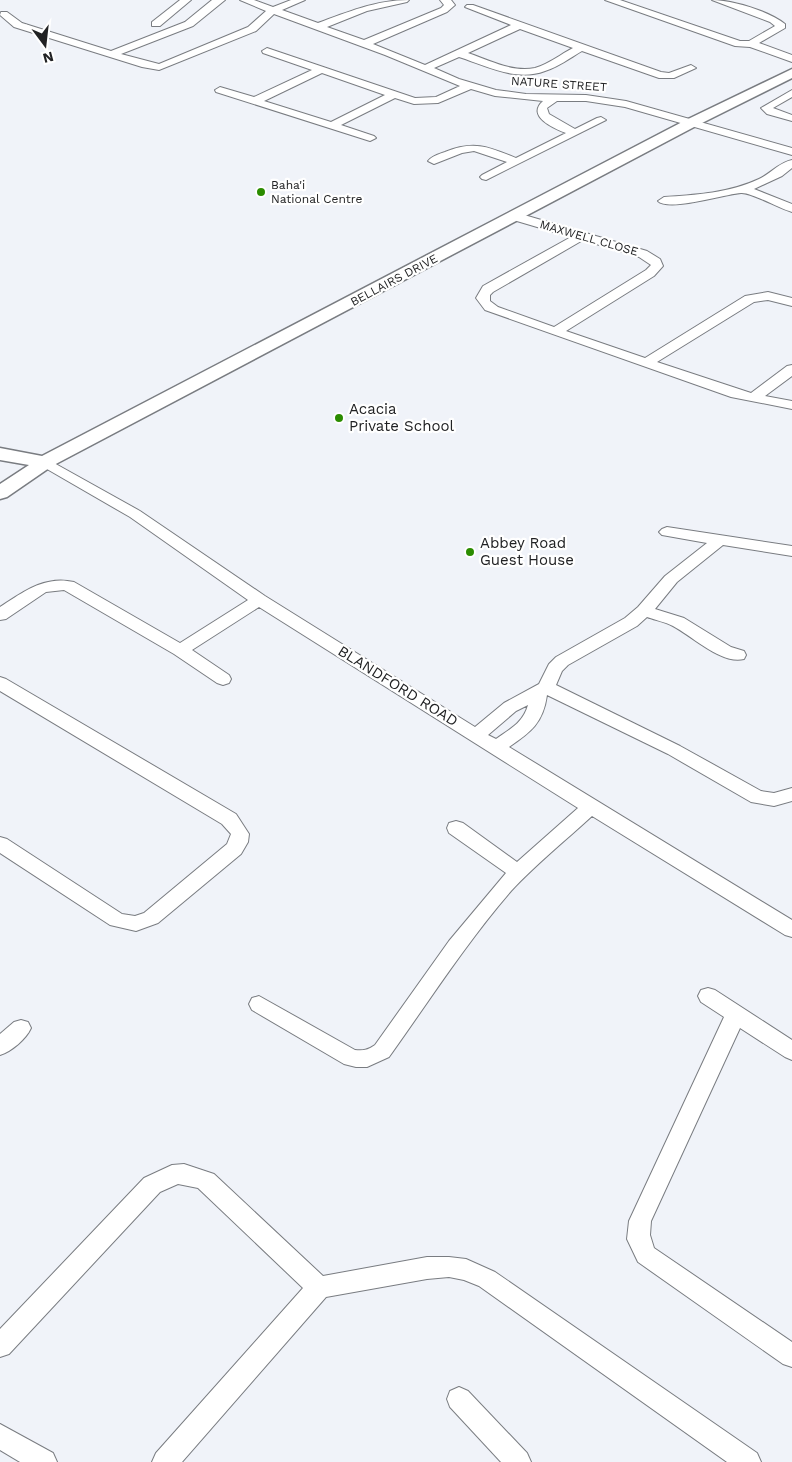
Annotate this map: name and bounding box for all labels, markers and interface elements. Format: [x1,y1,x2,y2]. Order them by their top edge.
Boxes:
north arrow [20,20,70,70]
text: N [41,48,55,67]
street label: NATURE STREET [511,74,607,94]
place label: Baha'i National Centre [271,178,363,206]
marker: Baha'i National Centre [255,186,267,198]
street label: MAXWELL CLOSE [538,217,640,259]
street label: BELLAIRS DRIVE [348,251,440,309]
place label: Acacia Private School [349,400,454,435]
marker: Acacia Private School [333,412,345,424]
place label: Abbey Road Guest House [480,534,574,569]
marker: Abbey Road Guest House [464,546,476,558]
street label: BLANDFORD ROAD [335,642,461,730]

